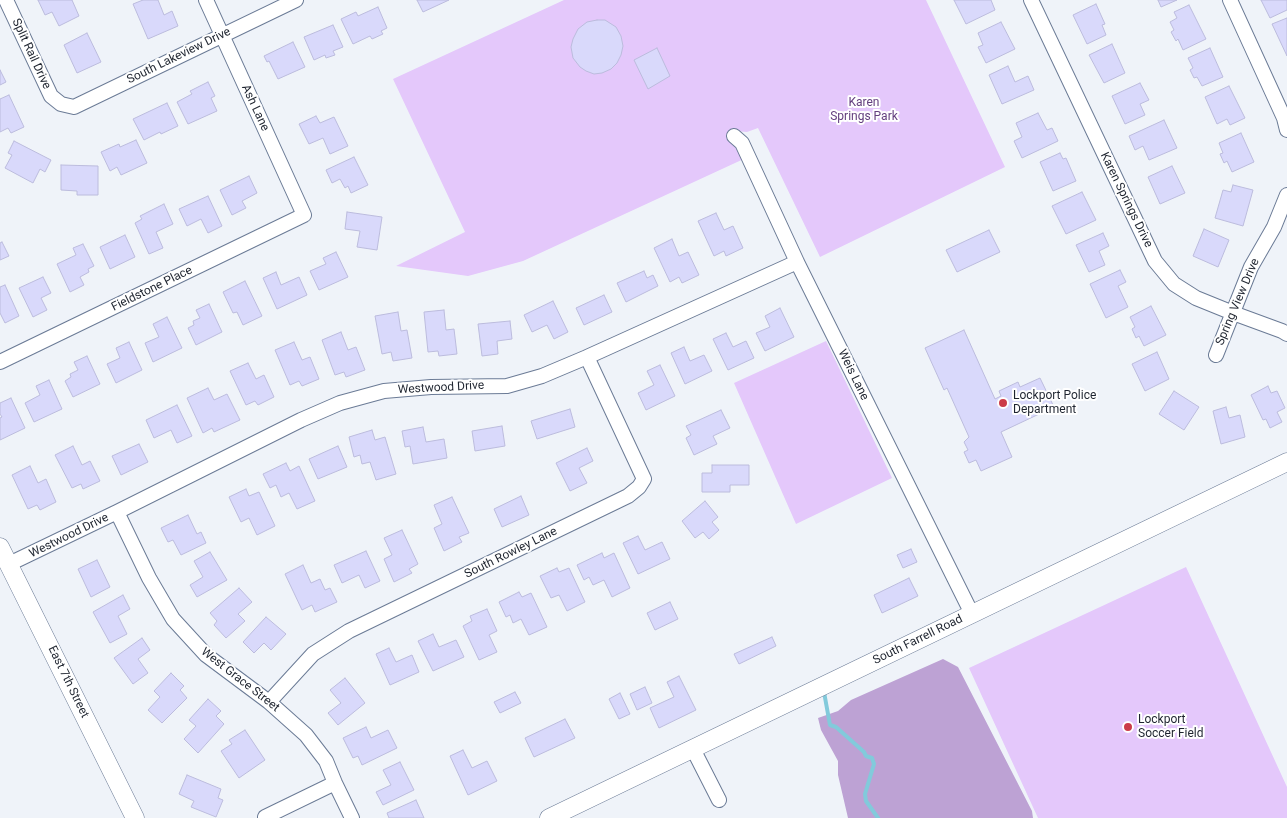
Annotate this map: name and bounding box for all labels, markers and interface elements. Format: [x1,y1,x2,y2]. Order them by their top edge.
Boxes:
street label: Split Rail Drive [8,16,54,92]
street label: South Lakeview Drive [125,25,233,87]
street label: Ash Lane [238,82,272,134]
park label: Karen Springs Park [830,96,898,124]
street label: Karen Springs Drive [1097,150,1155,250]
street label: Spring View Drive [1213,256,1263,348]
street label: Fieldstone Place [109,263,195,315]
street label: Weis Lane [834,347,872,403]
street label: Westwood Drive [398,379,484,397]
place label: Lockport Police Department [1013,389,1096,417]
marker: Lockport Police Department [997,397,1009,409]
street label: Westwood Drive [27,511,111,561]
street label: South Rowley Lane [462,524,560,582]
street label: South Farrell Road [871,612,965,668]
street label: East 7th Street [44,644,92,720]
street label: West Grace Street [198,645,282,715]
place label: Lockport Soccer Field [1138,713,1204,741]
marker: Lockport Soccer Field [1122,721,1134,733]

